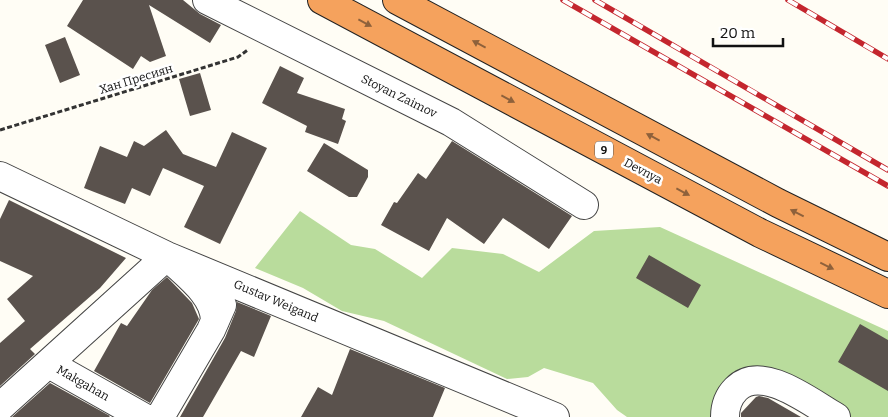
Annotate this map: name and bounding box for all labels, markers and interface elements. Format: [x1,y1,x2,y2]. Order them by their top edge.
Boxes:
scale bar [713,15,783,47]
one-way arrow [358,19,372,27]
text: 20 m [720,24,756,42]
one-way arrow [472,40,486,48]
street label: Хан Пресиян [97,61,175,97]
street label: Stoyan Zaimov [359,72,440,121]
one-way arrow [501,95,516,103]
one-way arrow [647,132,660,141]
road number: 9 [595,142,613,158]
street label: Devnya [622,155,665,187]
one-way arrow [675,188,690,196]
one-way arrow [790,208,804,216]
one-way arrow [820,262,835,270]
street label: Gustav Weigand [232,277,320,325]
street label: Makgahan [54,362,112,404]

